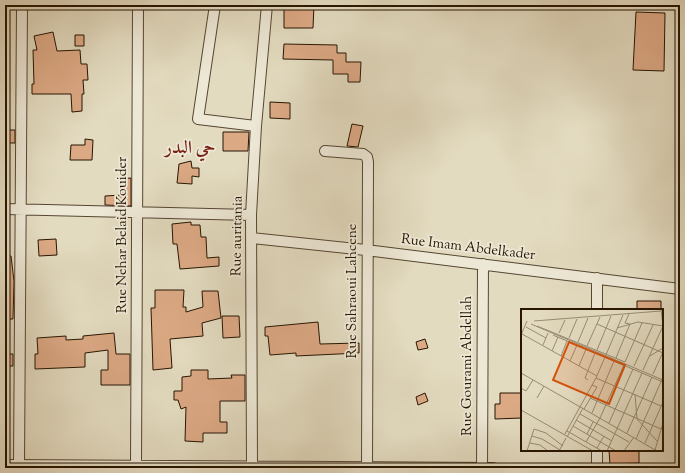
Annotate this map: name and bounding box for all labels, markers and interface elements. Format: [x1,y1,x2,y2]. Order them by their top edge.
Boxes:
district label: حي البدر [163,136,215,162]
street label: Rue Nehar Belaid Kouider [113,156,133,313]
street label: Rue auritania [227,195,249,276]
street label: Rue Sahraoui Lahcene [343,224,363,358]
street label: Rue Imam Abdelkader [400,230,537,266]
street label: Rue Gourami Abdellah [458,296,478,436]
inset map [521,309,663,451]

